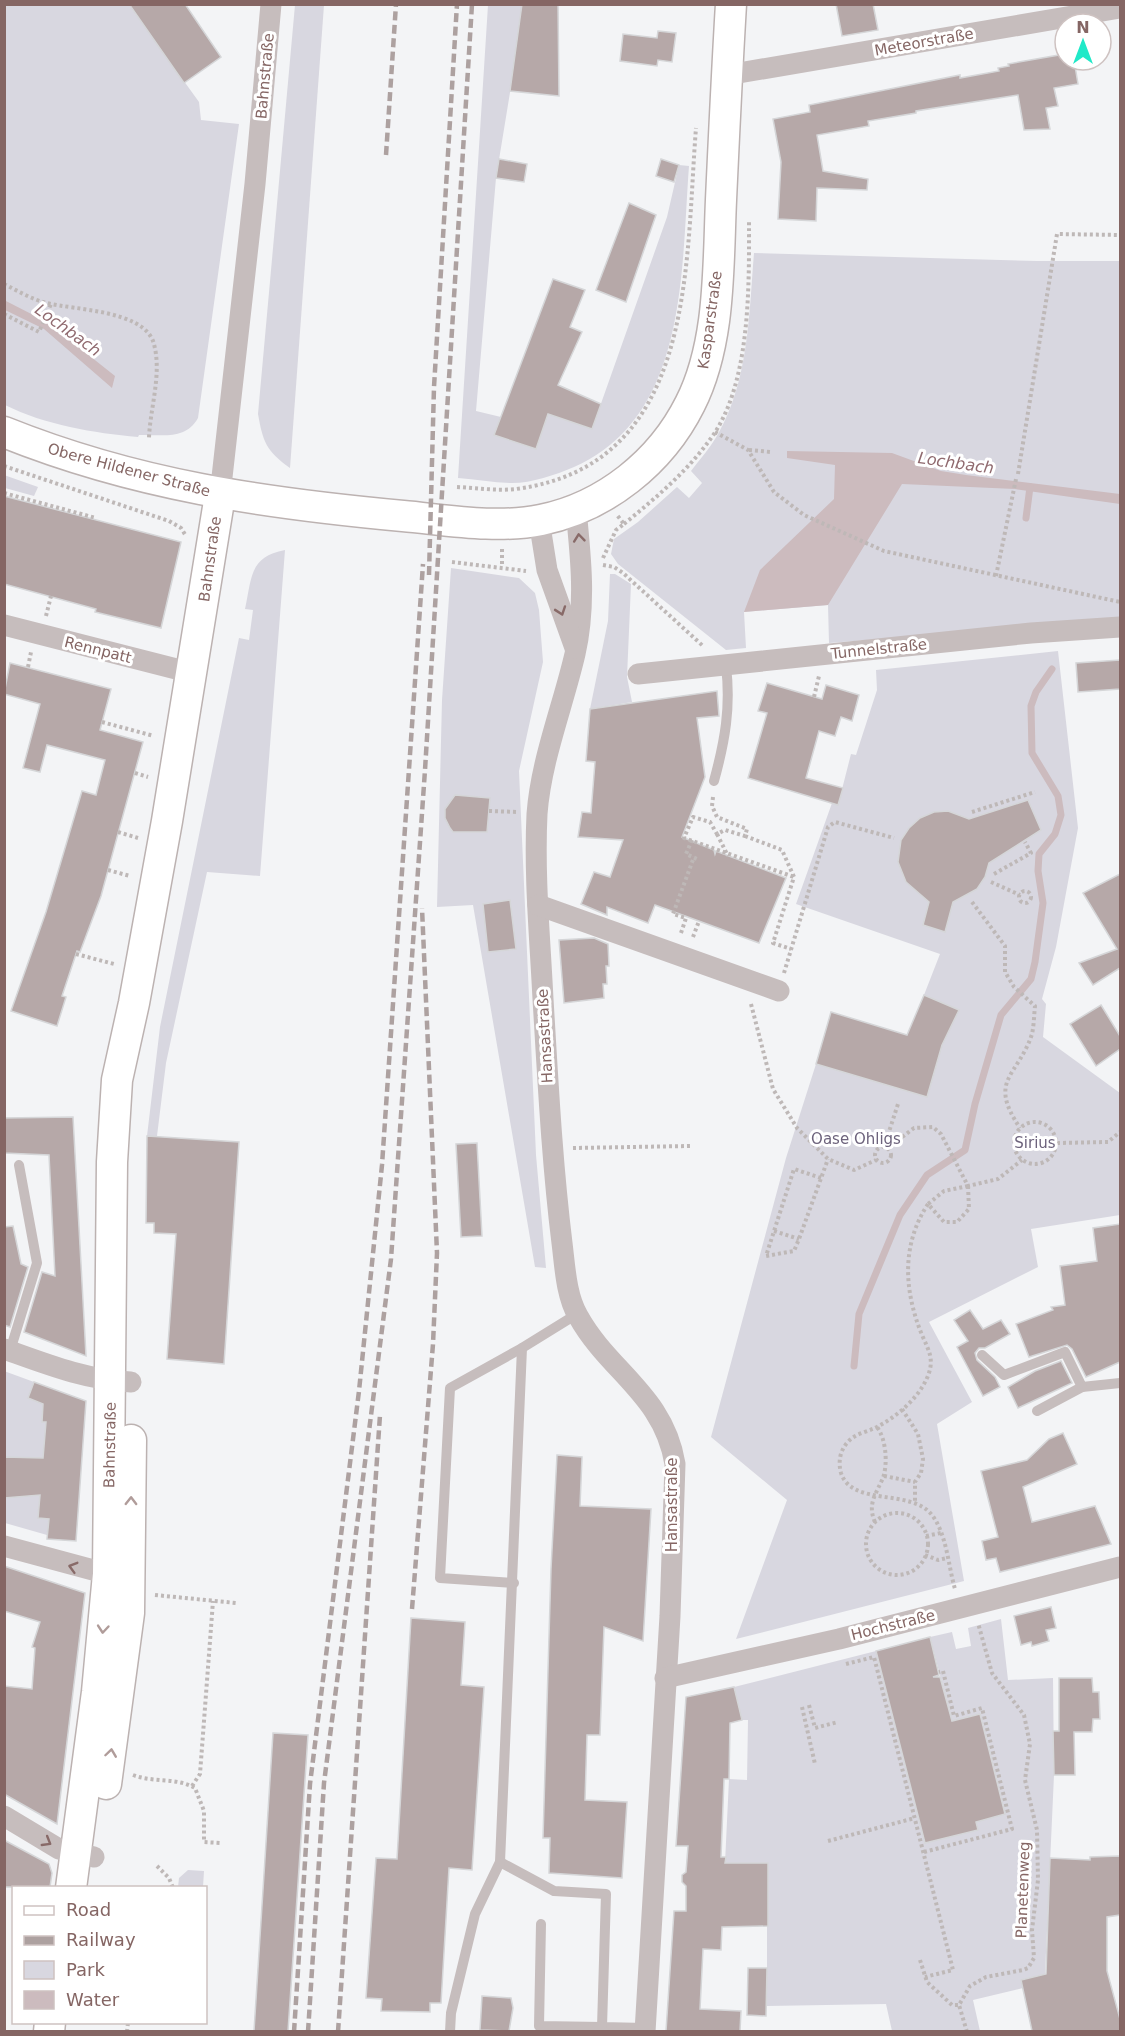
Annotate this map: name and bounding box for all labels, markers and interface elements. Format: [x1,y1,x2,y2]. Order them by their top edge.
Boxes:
north arrow [1053,12,1113,72]
text: N [1076,18,1090,37]
street label: Meteorstraße [873,24,975,60]
street label: Bahnstraße [252,32,278,120]
street label: Kasparstraße [694,270,726,370]
water label: Lochbach [31,300,105,360]
street label: Obere Hildener Straße [46,440,212,500]
water label: Lochbach [917,448,995,478]
street label: Bahnstraße [195,515,225,603]
one-way arrow [573,534,586,543]
one-way arrow [554,605,566,616]
street label: Rennpatt [63,633,134,667]
street label: Tunnelstraße [829,635,928,663]
street label: Hansastraße [534,988,556,1084]
park label: Oase Ohligs [811,1130,901,1148]
park label: Sirius [1014,1134,1056,1152]
street label: Bahnstraße [100,1402,120,1488]
street label: Hansastraße [663,1458,681,1552]
one-way arrow [124,1496,137,1505]
one-way arrow [68,1562,79,1574]
street label: Hochstraße [849,1606,937,1644]
one-way arrow [97,1625,110,1634]
one-way arrow [104,1749,116,1758]
one-way arrow [41,1834,51,1846]
street label: Planetenweg [1012,1841,1034,1939]
legend [12,1886,207,2024]
text: Road [66,1899,111,1920]
text: Railway [66,1929,136,1950]
text: Park [66,1959,105,1980]
text: Water [66,1989,120,2010]

